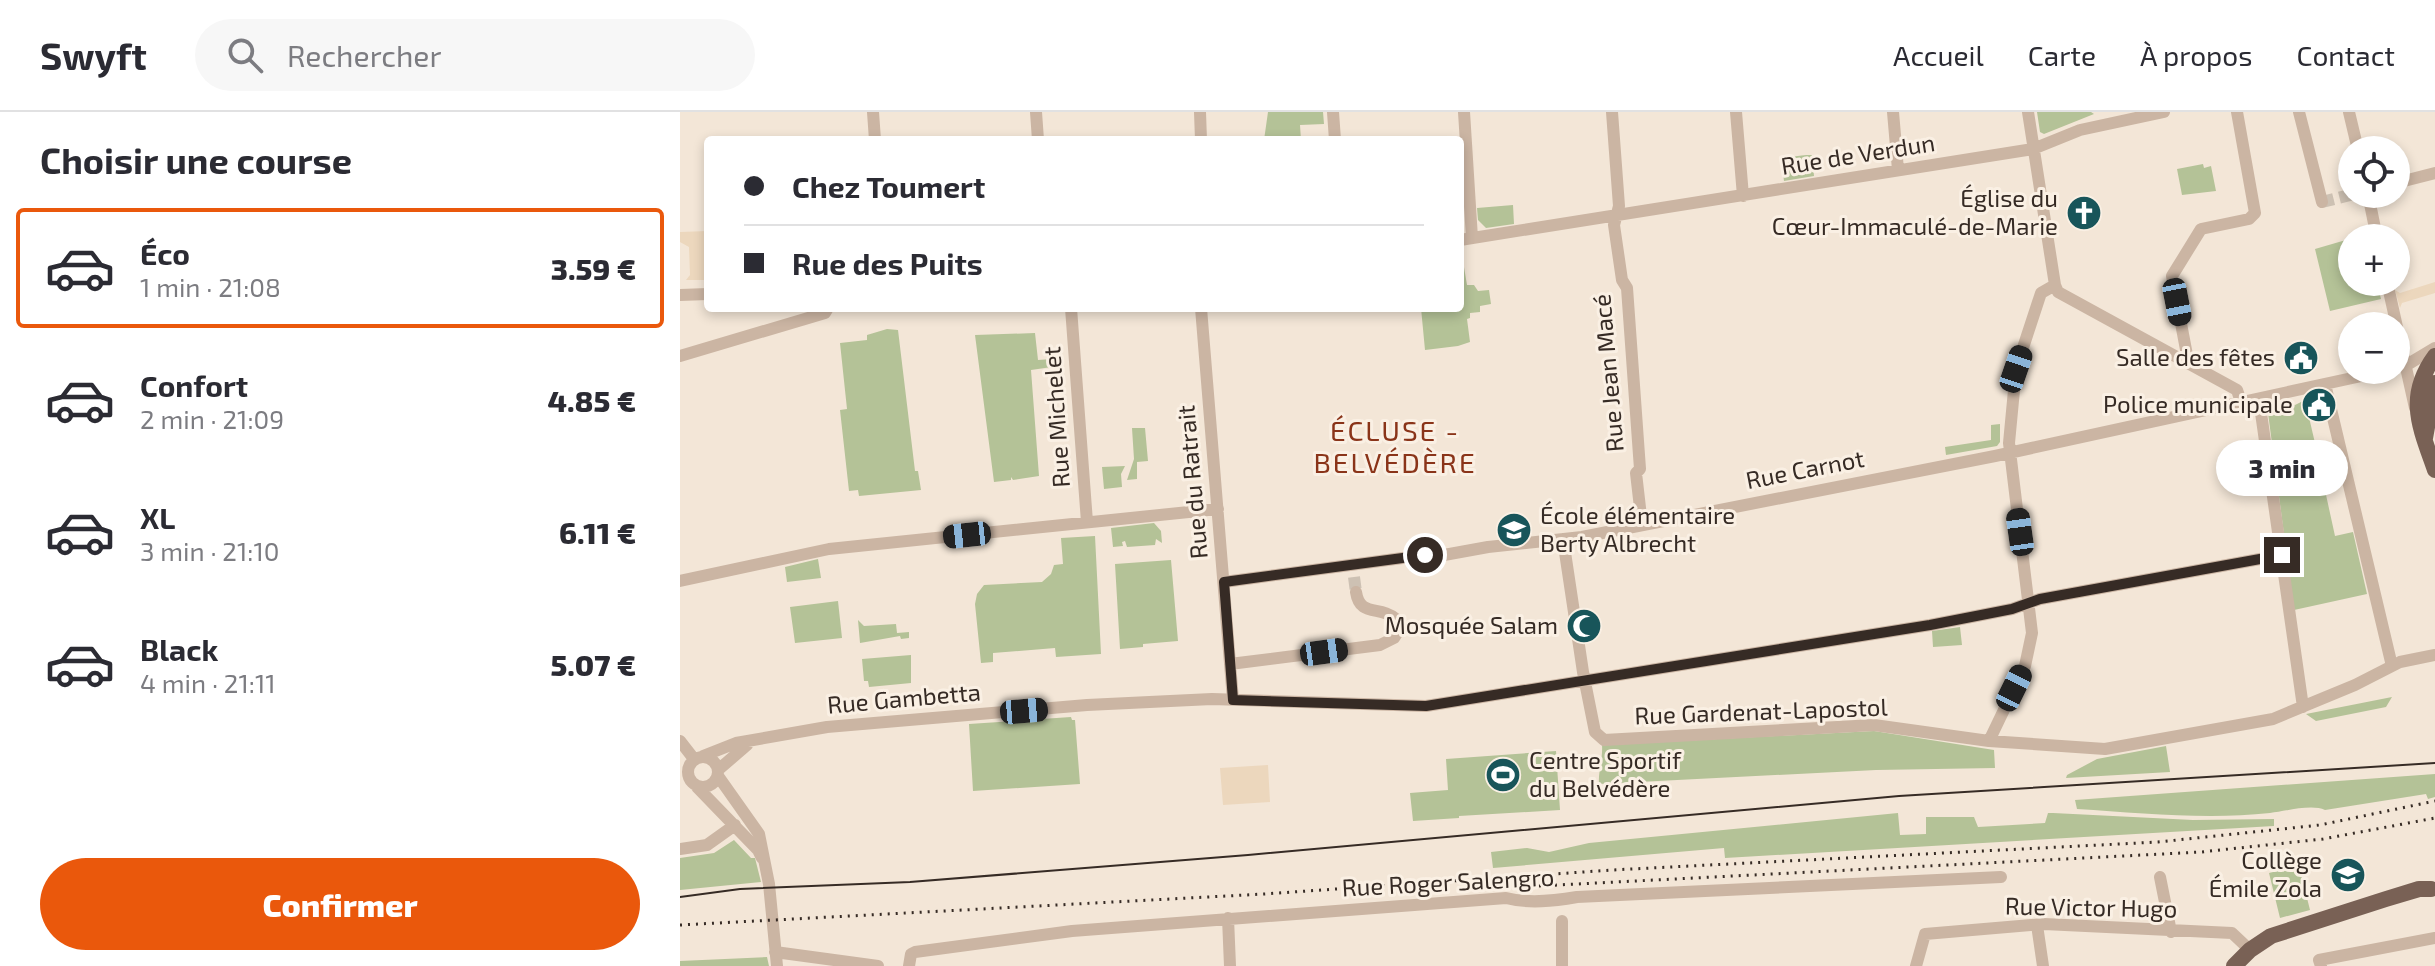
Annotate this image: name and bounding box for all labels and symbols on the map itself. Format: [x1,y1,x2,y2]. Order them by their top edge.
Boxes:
street label: Rue de Verdun [1779,127,1937,180]
place label: Église du Cœur-Immaculé-de-Marie [1772,183,2058,240]
church icon: Église du Cœur-Immaculé-de-Marie [2065,194,2103,232]
car [2161,276,2193,328]
street label: Rue Jean Macé [1586,293,1629,453]
public building icon: Salle des fêtes [2282,339,2320,377]
car [1997,342,2035,396]
place label: Salle des fêtes [2116,342,2275,371]
street label: Rue Michelet [1036,346,1075,489]
public building icon: Police municipale [2300,386,2338,424]
place label: Police municipale [2103,389,2293,418]
street label: Rue du Ratrait [1170,404,1213,560]
district label: ÉCLUSE - BELVÉDÈRE [1313,413,1477,479]
callout: 3 min [2216,439,2348,495]
street label: Rue Carnot [1743,443,1866,494]
place label: École élémentaire Berty Albrecht [1540,500,1735,557]
car [2005,507,2035,557]
school or university icon: École élémentaire Berty Albrecht [1495,511,1533,549]
car [942,521,992,549]
route start [1407,537,1443,573]
route end [2264,537,2300,573]
mosque icon: Mosquée Salam [1565,607,1603,645]
place label: Mosquée Salam [1385,610,1558,639]
car [1299,637,1349,667]
car [1993,661,2035,715]
street label: Rue Gambetta [826,676,982,719]
street label: Rue Gardenat-Lapostol [1634,692,1888,729]
car [999,697,1049,725]
place label: Centre Sportif du Belvédère [1529,745,1682,802]
sports icon: Centre Sportif du Belvédère [1484,756,1522,794]
place label: Collège Émile Zola [2209,845,2322,902]
school or university icon: Collège Émile Zola [2329,856,2367,894]
street label: Rue Roger Salengro [1341,861,1555,902]
street label: Rue Victor Hugo [2005,890,2177,923]

